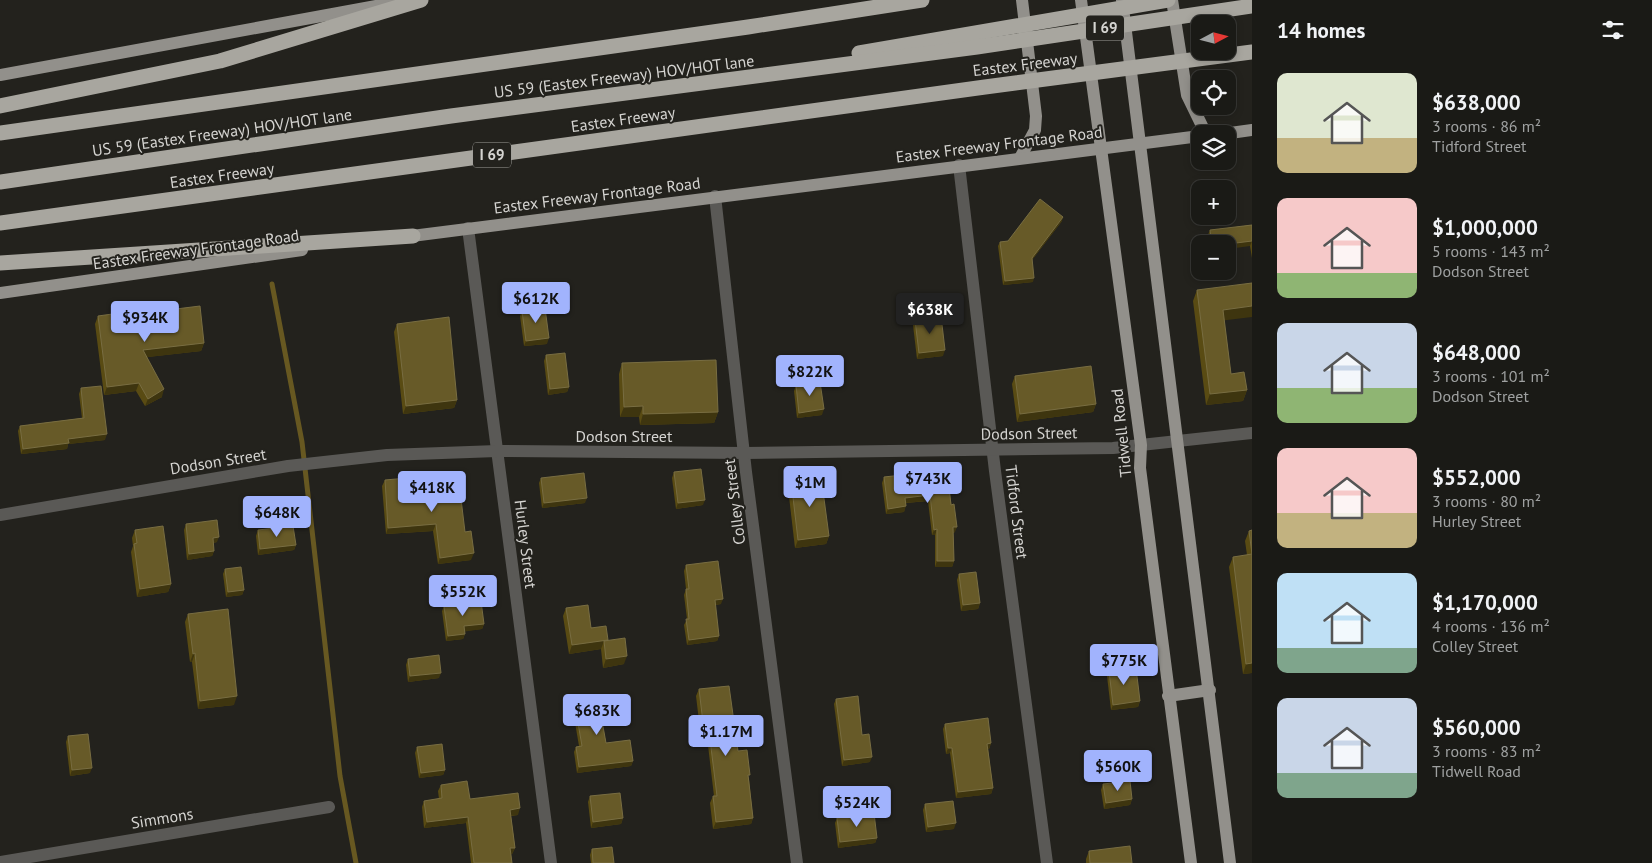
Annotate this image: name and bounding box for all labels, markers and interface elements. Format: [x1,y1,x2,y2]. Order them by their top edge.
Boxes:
road number: I 69 [1086,15,1124,40]
north arrow [1191,15,1236,60]
map controls [1191,15,1236,280]
icon: filters [1599,16,1627,44]
text: 14 homes [1277,17,1365,44]
street label: Eastex Freeway [972,48,1079,80]
street label: US 59 (Eastex Freeway) HOV/HOT lane [493,50,755,102]
button: locate [1191,70,1236,115]
text: $638,000 [1432,89,1521,116]
icon: home [1317,93,1377,153]
street label: Eastex Freeway [570,102,677,136]
street label: US 59 (Eastex Freeway) HOV/HOT lane [91,104,353,160]
text: 3 rooms · 86 m² [1432,116,1541,136]
street label: Eastex Freeway Frontage Road [895,121,1103,167]
button: layers [1191,125,1236,170]
text: Tidford Street [1432,136,1526,156]
road number: I 69 [473,142,511,168]
street label: Eastex Freeway [169,158,276,192]
street label: Eastex Freeway Frontage Road [493,172,701,218]
button: + [1191,180,1236,225]
text: $1,000,000 [1432,214,1538,241]
icon: home [1317,218,1377,278]
street label: Eastex Freeway Frontage Road [92,225,300,273]
button: − [1191,235,1236,280]
text: 5 rooms · 143 m² [1432,241,1550,261]
text: Dodson Street [1432,261,1529,281]
pin: $612K [501,282,571,324]
text: $612K [513,288,559,308]
pin: $638K [895,292,965,335]
text: $638K [907,299,953,319]
pin: $934K [110,300,180,343]
text: $934K [122,307,168,327]
text: $648,000 [1432,339,1521,366]
icon: home [1317,343,1377,403]
pin: $822K [775,354,845,397]
text: $822K [787,361,833,381]
text: 3 rooms · 101 m² [1432,366,1550,386]
text: Dodson Street [1432,386,1529,406]
street label: Tidwell Road [1106,388,1136,478]
street label: Dodson Street [980,422,1078,444]
street label: Dodson Street [576,426,673,446]
street label: Dodson Street [169,443,268,478]
street label: Colley Street [719,457,749,546]
pin: $743K [893,462,963,504]
street label: Tidford Street [1001,464,1033,561]
text: $552,000 [1432,464,1521,491]
pin: $1M [786,466,834,508]
text: $743K [905,468,951,488]
icon: home [1317,468,1377,528]
pin: $418K [397,470,467,513]
text: $1M [795,472,825,492]
text: $418K [409,477,455,497]
text: 3 rooms · 80 m² [1432,491,1541,511]
pin: $648K [242,496,312,538]
street label: Hurley Street [511,498,541,590]
text: $648K [254,502,300,522]
text: Hurley Street [1432,511,1521,531]
pin: $552K [428,574,498,617]
text: $552K [440,581,486,601]
text: $1,170,000 [1432,589,1538,616]
icon: home [1317,593,1377,653]
text: 4 rooms · 136 m² [1432,616,1550,636]
text: Colley Street [1432,636,1518,656]
pin: $775K [1089,644,1159,686]
text: $775K [1101,650,1147,670]
pin: $683K [562,694,632,736]
text: $683K [574,700,620,720]
pin: $1.17M [685,714,767,757]
text: $560,000 [1432,714,1521,741]
icon: home [1317,718,1377,778]
text: $1.17M [699,721,753,741]
text: 3 rooms · 83 m² [1432,741,1541,761]
pin: $560K [1083,750,1153,792]
text: $560K [1095,756,1141,776]
text: Tidwell Road [1432,761,1521,781]
pin: $524K [822,786,892,828]
text: $524K [834,792,880,812]
street label: Simmons [129,803,195,833]

